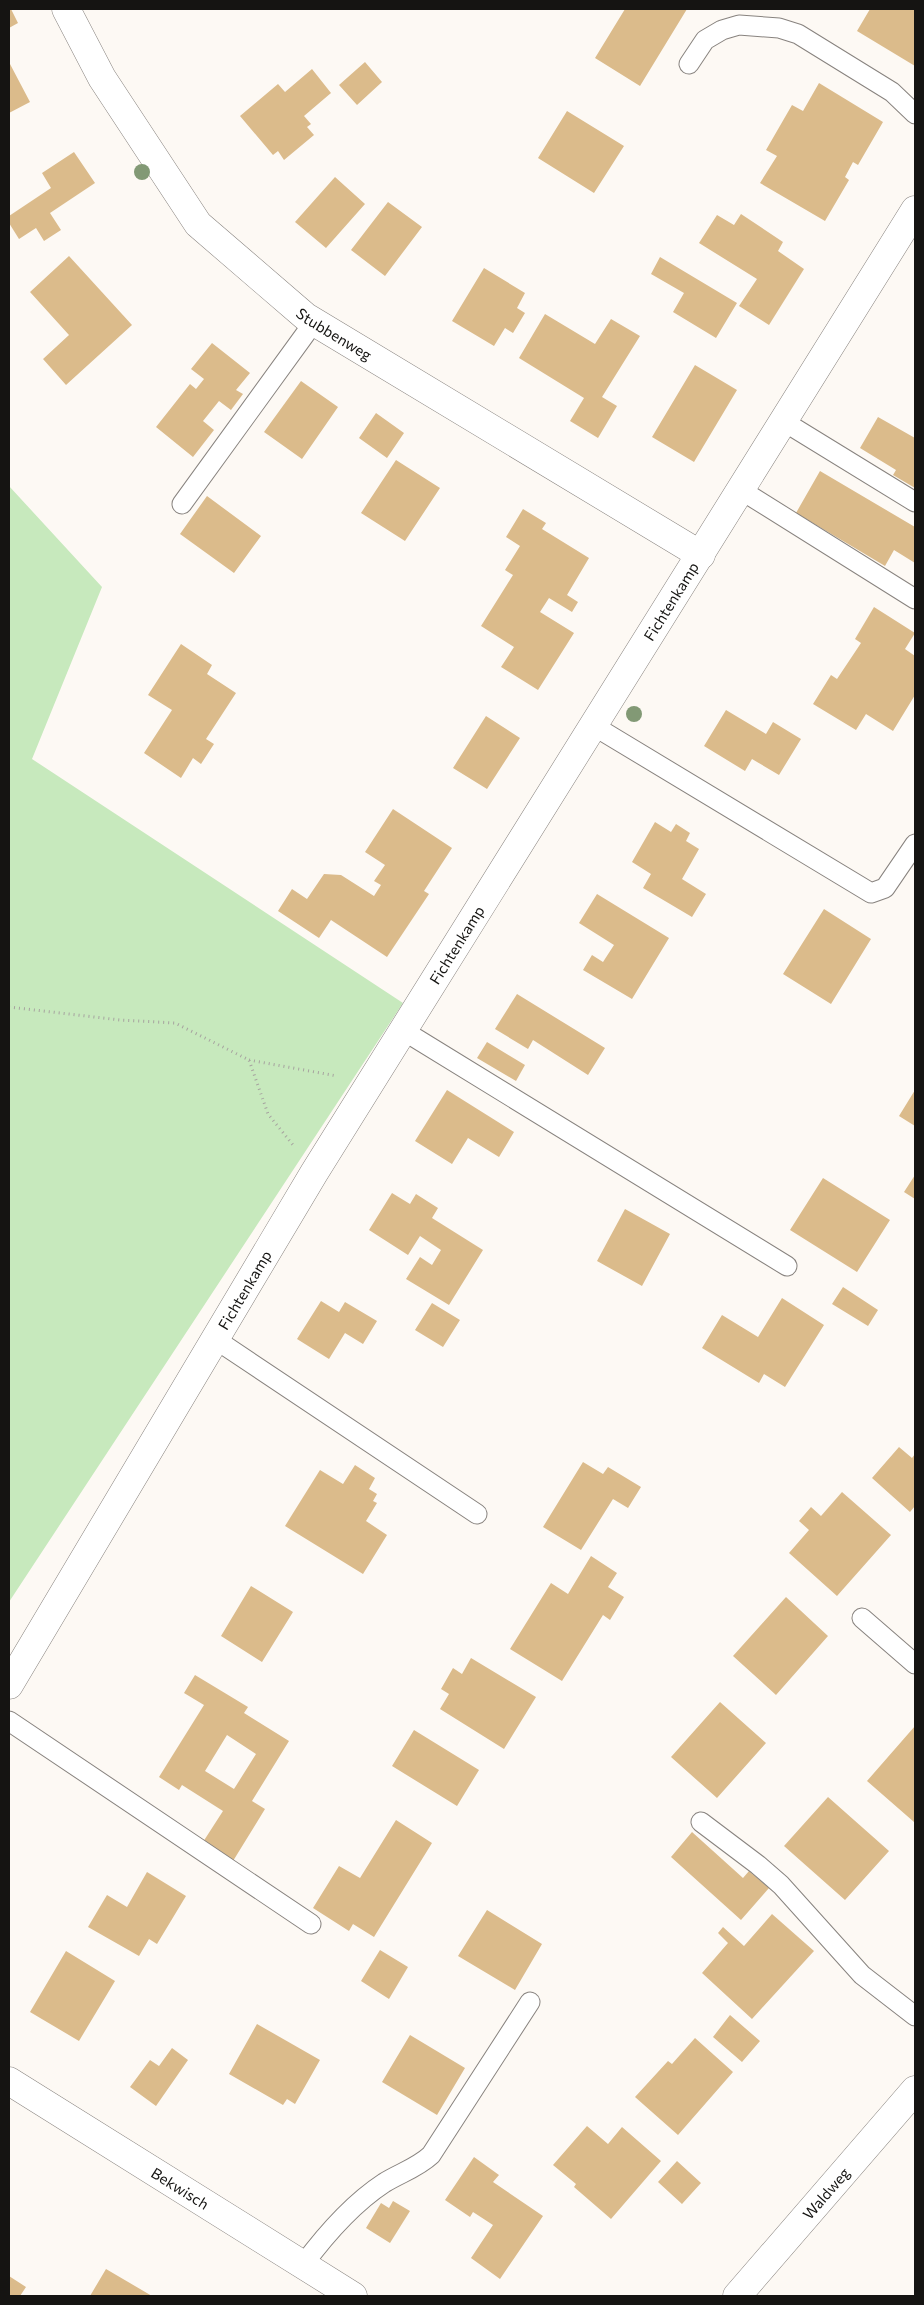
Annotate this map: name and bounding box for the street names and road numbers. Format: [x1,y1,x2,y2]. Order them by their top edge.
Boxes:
street label: Stubbenweg [293,304,375,364]
street label: Fichtenkamp [640,559,702,644]
street label: Fichtenkamp [425,902,488,987]
street label: Fichtenkamp [214,1247,275,1333]
street label: Bekwisch [148,2163,212,2213]
street label: Waldweg [799,2163,853,2223]

